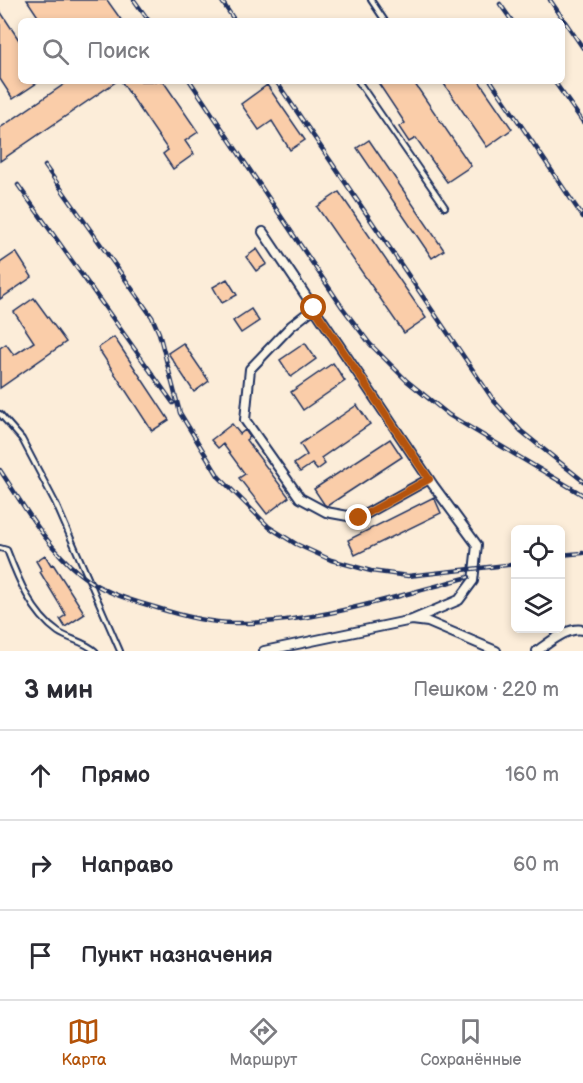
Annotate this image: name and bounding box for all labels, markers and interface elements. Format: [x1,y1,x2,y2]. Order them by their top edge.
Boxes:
search box [18,18,565,84]
icon: search [39,35,72,68]
text: Поиск [87,38,150,65]
route start [300,294,326,320]
route end [345,504,371,530]
map controls [511,525,565,633]
button: locate [511,525,565,579]
button: layers [511,579,565,633]
text: 3 мин [24,675,93,706]
text: Пешком · 220 m [413,678,559,702]
icon: ahead [24,759,57,792]
text: Прямо [81,762,150,789]
text: 160 m [505,763,559,787]
icon: right [24,849,57,882]
text: Направо [81,852,173,879]
text: 60 m [513,853,559,877]
icon: arrive [24,939,57,972]
text: Пункт назначения [81,942,273,969]
tab: Карта [61,1015,107,1070]
tab: Маршрут [229,1015,297,1070]
tab: Сохранённые [420,1015,522,1070]

